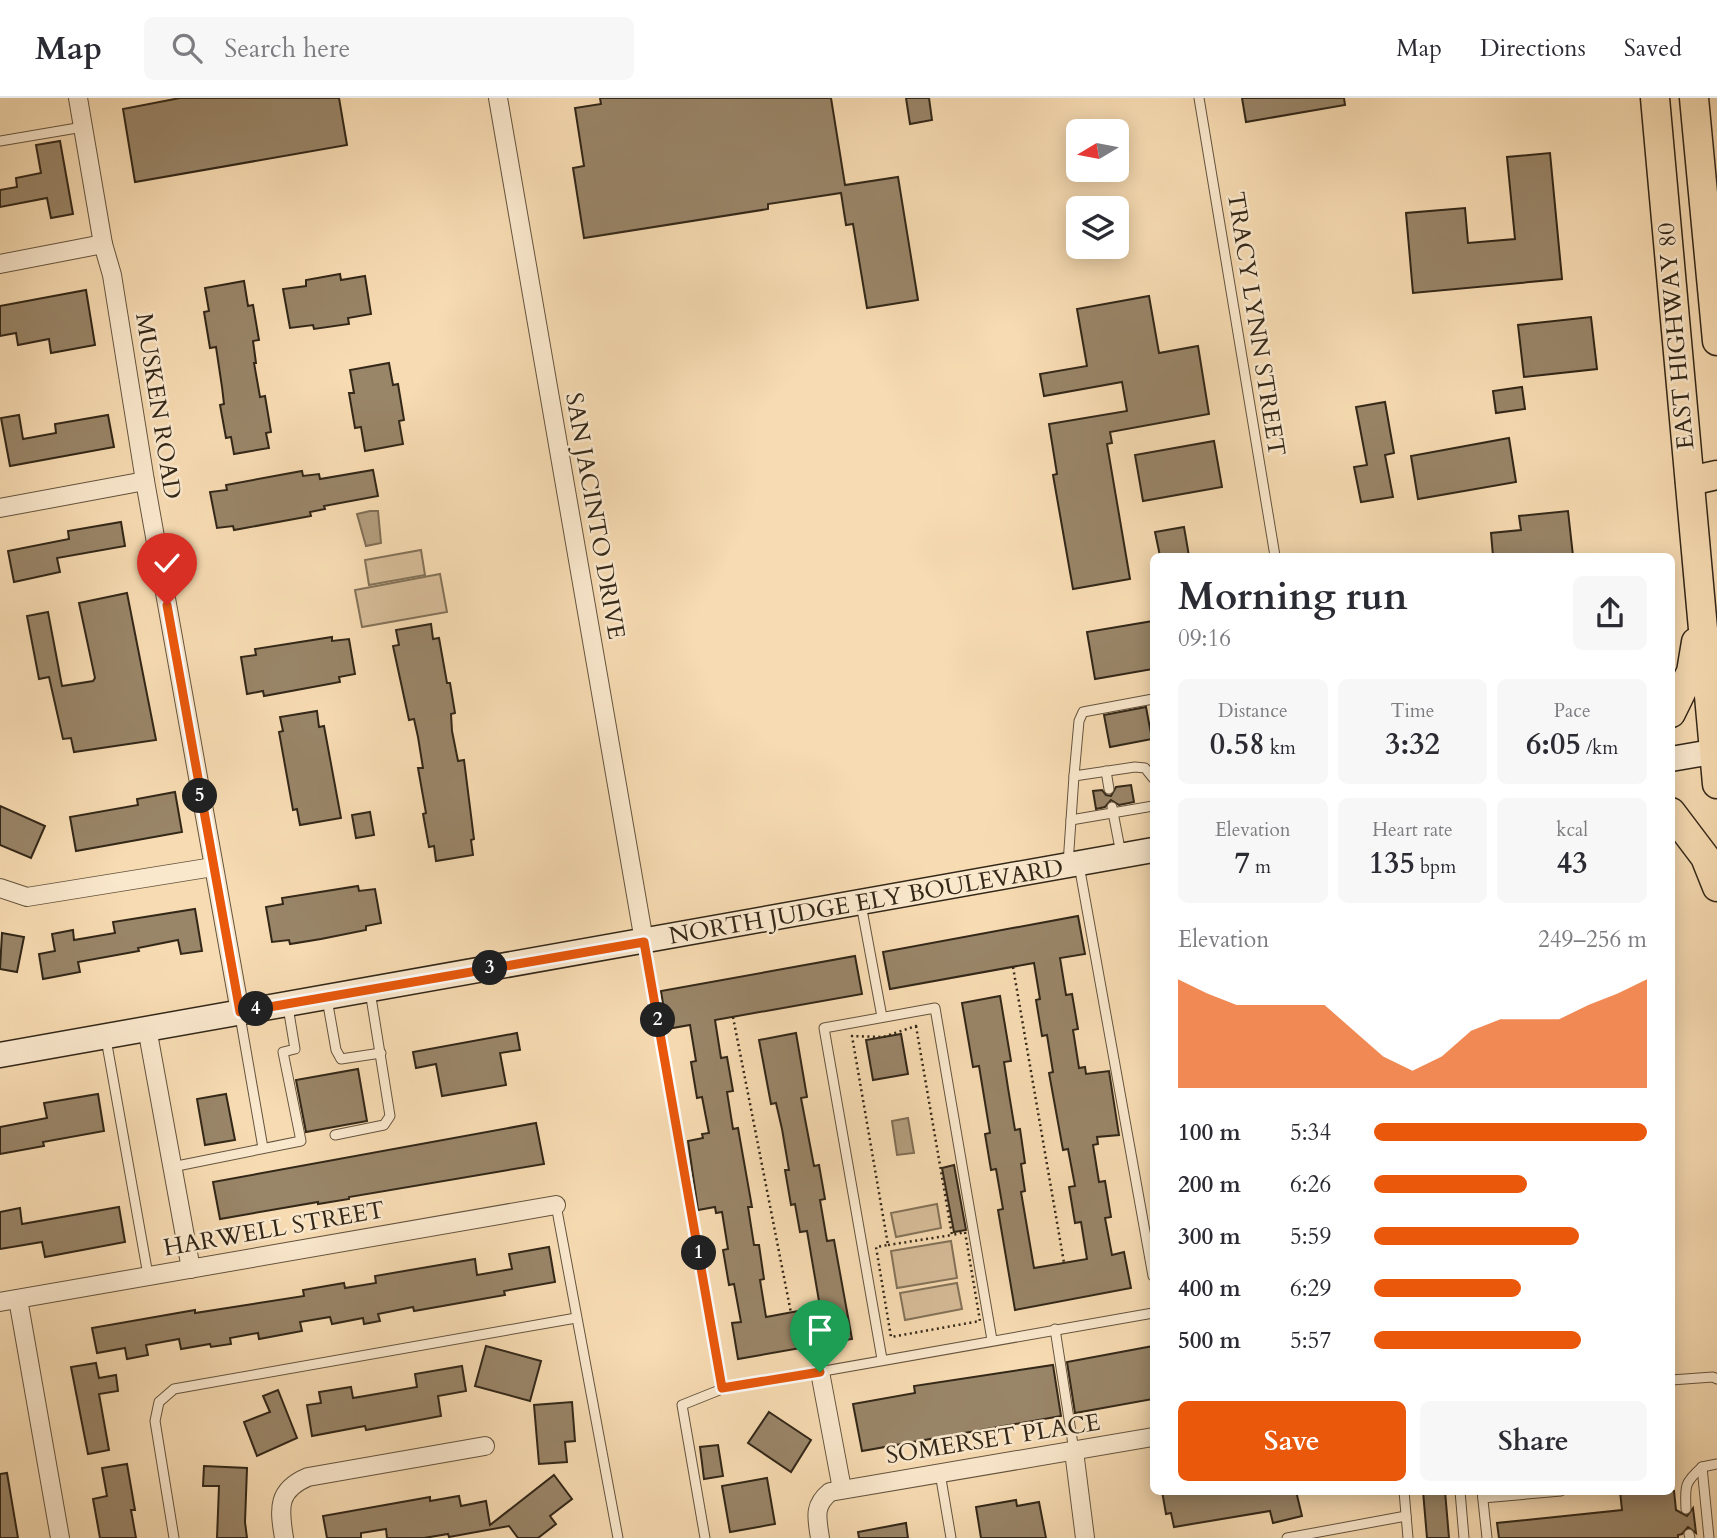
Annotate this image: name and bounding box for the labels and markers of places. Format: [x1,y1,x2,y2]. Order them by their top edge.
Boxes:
pin [137,533,197,605]
pin: 5 [182,778,218,814]
pin: 3 [472,950,508,986]
pin: 4 [238,992,274,1026]
pin: 2 [640,1002,676,1038]
pin: 1 [682,1236,716,1270]
pin [790,1300,850,1372]

